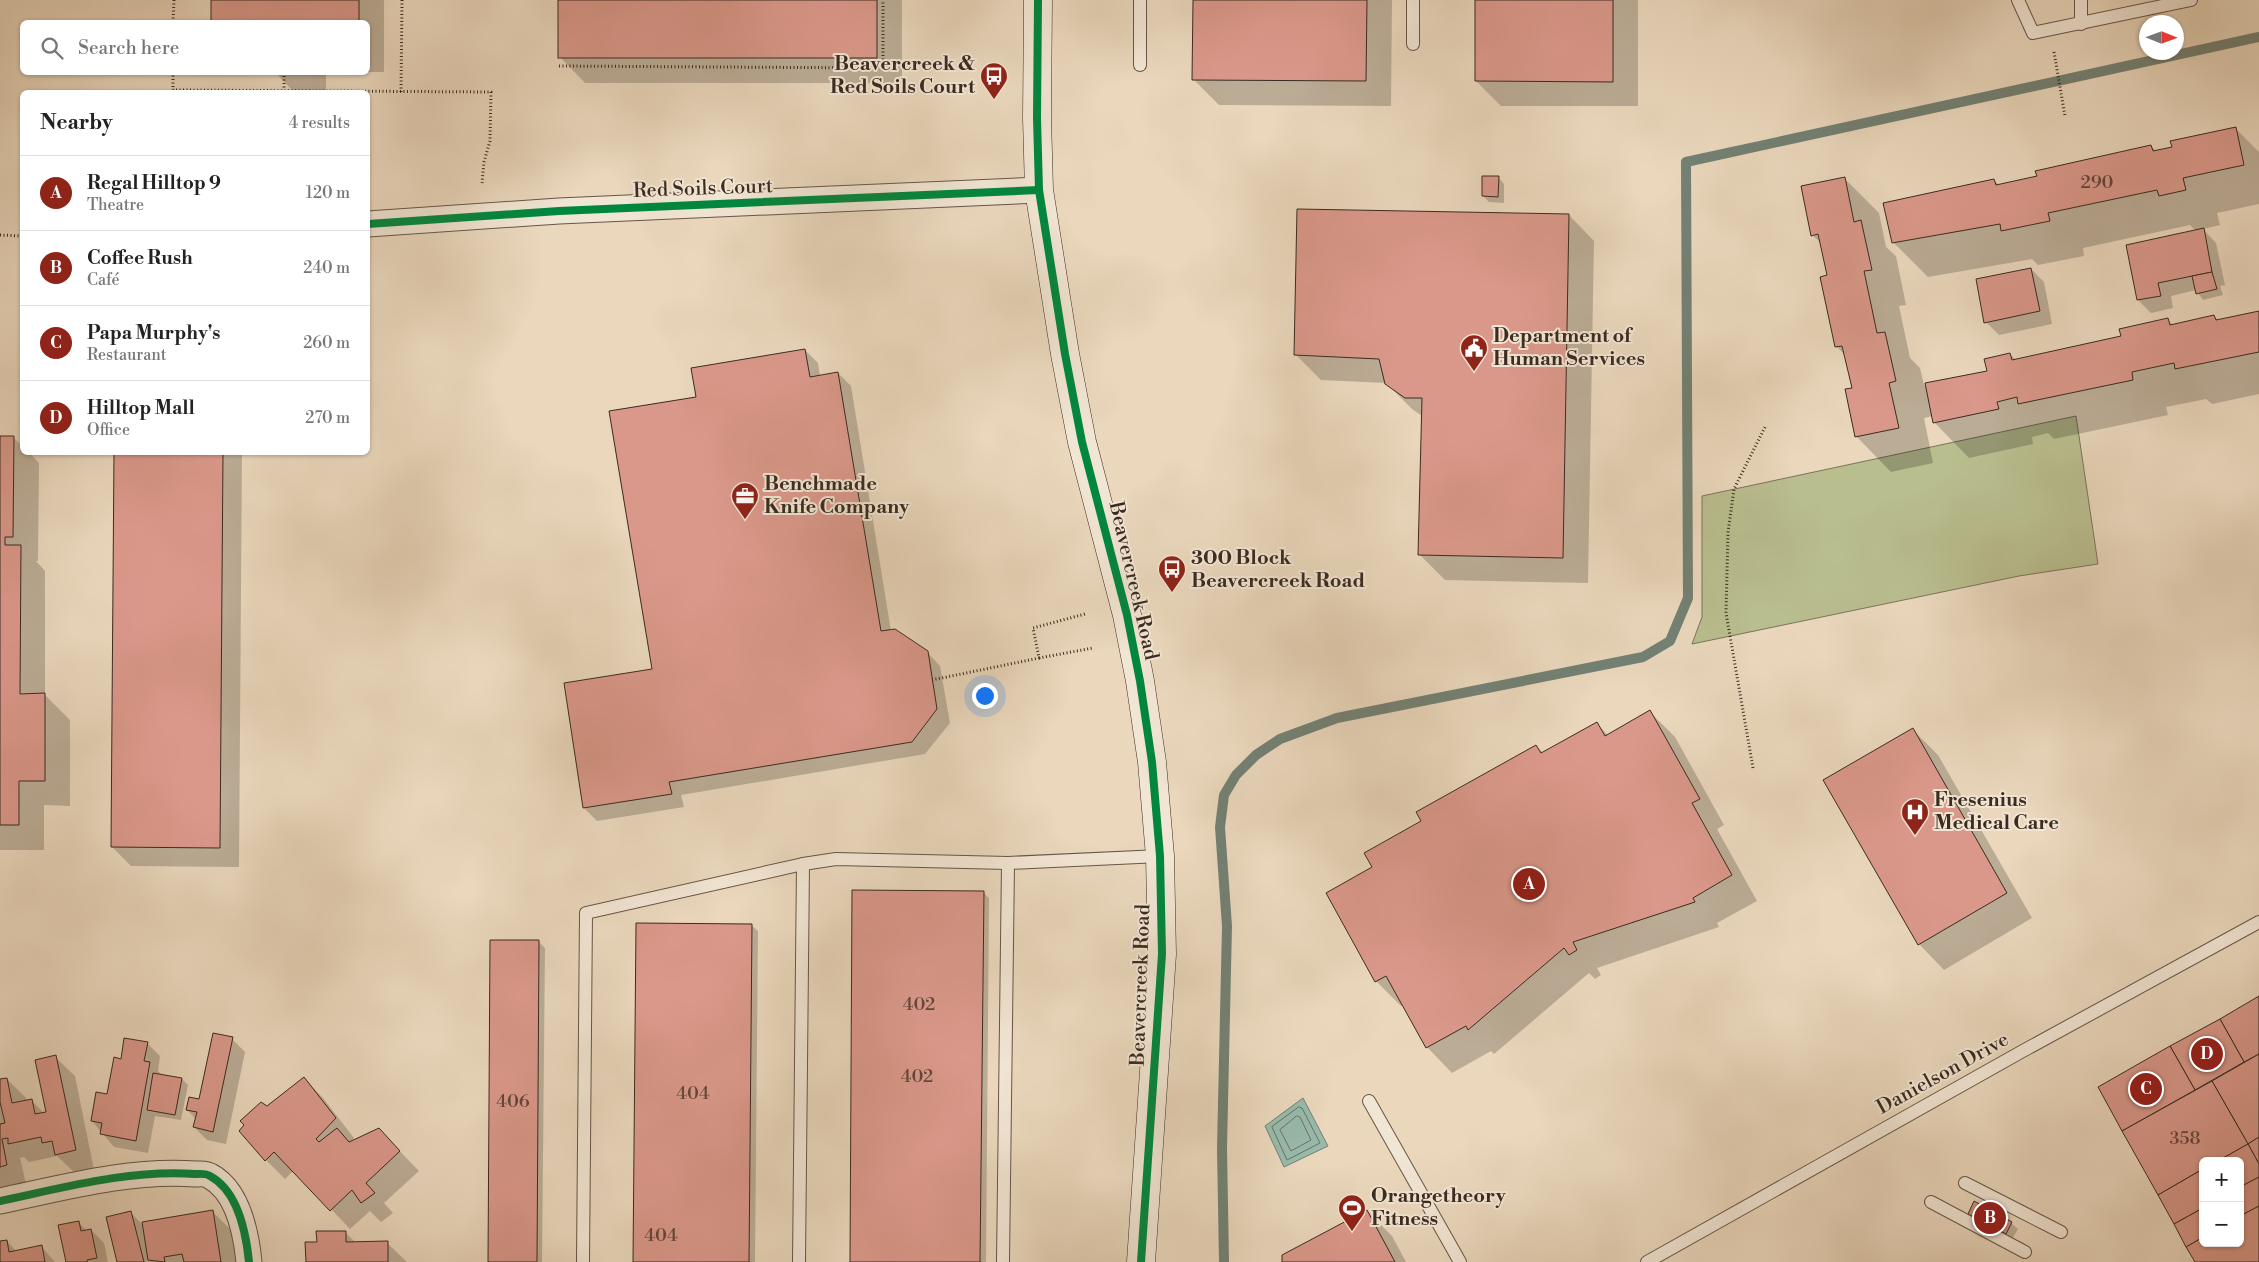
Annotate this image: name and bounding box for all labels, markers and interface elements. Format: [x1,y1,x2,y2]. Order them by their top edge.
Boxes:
north arrow [2139,15,2184,60]
search box [20,20,370,75]
icon: search [38,34,66,62]
text: Search here [78,36,179,60]
place label: Beavercreek & Red Soils Court [830,52,976,100]
bus stop icon: Beavercreek & Red Soils Court [979,61,1009,100]
text: Nearby [40,110,113,136]
text: 4 results [289,113,350,133]
text: Regal Hilltop 9 [87,171,221,195]
house number: 290 [2080,171,2114,194]
street label: Red Soils Court [633,174,773,204]
text: A [50,183,62,203]
text: 120 m [306,183,350,203]
text: Theatre [87,195,144,215]
text: Coffee Rush [87,246,193,270]
text: B [50,258,62,278]
text: 240 m [303,258,350,278]
text: Café [87,270,120,290]
text: Papa Murphy's [87,321,220,345]
place label: Department of Human Services [1493,324,1645,372]
text: C [50,333,62,353]
text: 260 m [303,333,350,353]
public building icon: Department of Human Services [1459,333,1489,372]
text: Restaurant [87,345,166,365]
text: Hilltop Mall [87,396,195,420]
text: D [50,408,62,428]
text: 270 m [305,408,350,428]
text: Office [87,420,130,440]
place label: Benchmade Knife Company [764,472,910,520]
office icon: Benchmade Knife Company [730,481,760,520]
street label: Beavercreek Road [1102,498,1164,663]
place label: 300 Block Beavercreek Road [1191,546,1365,594]
bus stop icon: 300 Block Beavercreek Road [1157,554,1187,593]
your location [972,683,998,709]
place label: Fresenius Medical Care [1934,788,2059,836]
hospital icon: Fresenius Medical Care [1900,797,1930,836]
pin: A [1513,865,1545,903]
street label: Beavercreek Road [1126,903,1156,1067]
house number: 402 [903,993,935,1016]
street label: Danielson Drive [1873,1027,2013,1121]
pin: D [2191,1035,2223,1073]
house number: 402 [901,1065,933,1088]
pin: C [2130,1070,2162,1108]
house number: 404 [676,1082,710,1105]
house number: 406 [496,1090,530,1113]
house number: 358 [2170,1127,2200,1150]
map controls [2199,1157,2244,1247]
button: + [2199,1157,2244,1202]
place label: Orangetheory Fitness [1371,1184,1507,1232]
sports icon: Orangetheory Fitness [1337,1193,1367,1232]
pin: B [1974,1199,2006,1237]
button: − [2199,1202,2244,1247]
house number: 404 [644,1224,678,1247]

